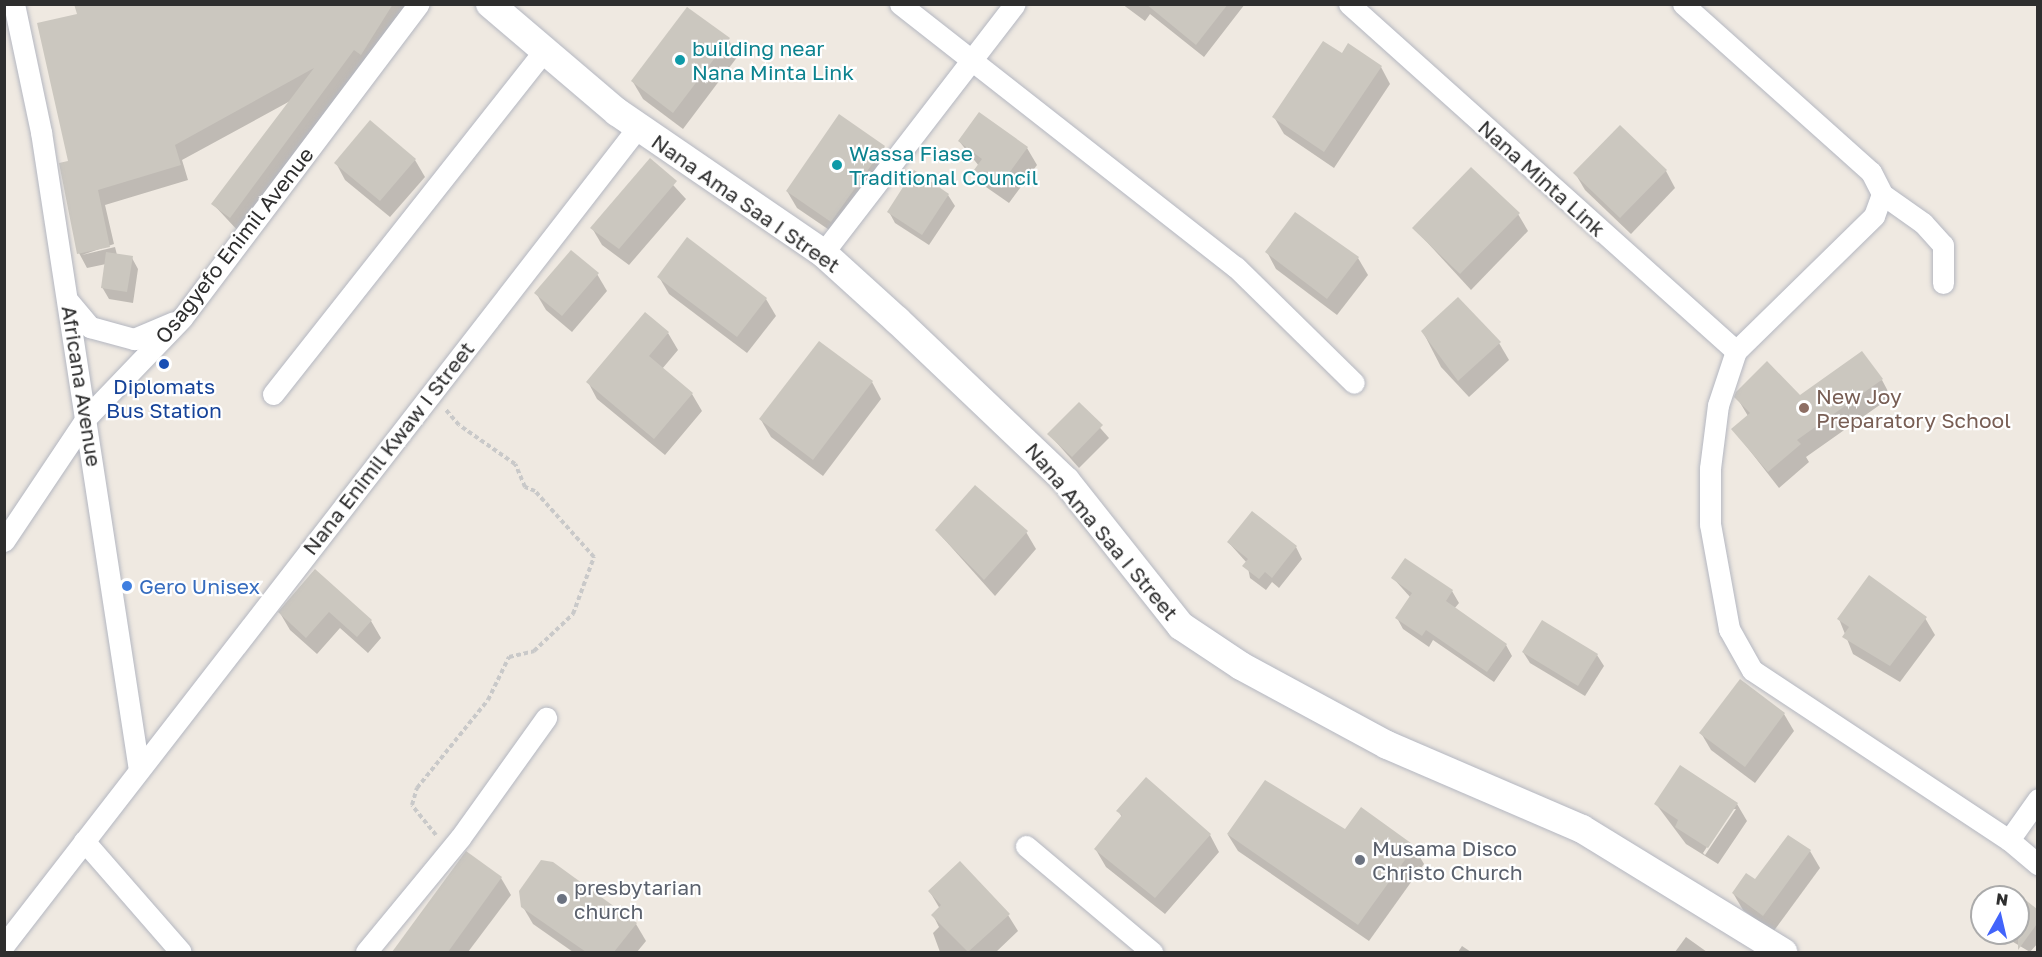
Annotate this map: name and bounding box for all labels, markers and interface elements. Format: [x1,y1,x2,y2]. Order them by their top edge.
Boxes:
place label: building near Nana Minta Link [692,35,854,85]
marker: building near Nana Minta Link [673,53,687,67]
street label: Nana Minta Link [1473,114,1611,242]
street label: Nana Ama Saa I Street [647,128,845,278]
place label: Wassa Fiase Traditional Council [849,140,1038,190]
street label: Osagyefo Enimil Avenue [150,142,318,348]
marker: Wassa Fiase Traditional Council [830,158,844,172]
street label: Africana Avenue [57,304,107,468]
street label: Nana Enimil Kwaw I Street [297,336,479,560]
marker: Diplomats Bus Station [157,357,171,371]
place label: Diplomats Bus Station [106,373,222,423]
place label: New Joy Preparatory School [1816,383,2011,433]
marker: New Joy Preparatory School [1797,401,1811,415]
street label: Nana Ama Saa I Street [1020,437,1184,625]
place label: Gero Unisex [139,573,260,599]
marker: Gero Unisex [120,579,134,593]
place label: Musama Disco Christo Church [1372,835,1523,885]
marker: Musama Disco Christo Church [1353,853,1367,867]
place label: presbytarian church [574,874,702,924]
north arrow [1970,885,2030,945]
text: N [1995,888,2010,910]
marker: presbytarian church [555,892,569,906]

